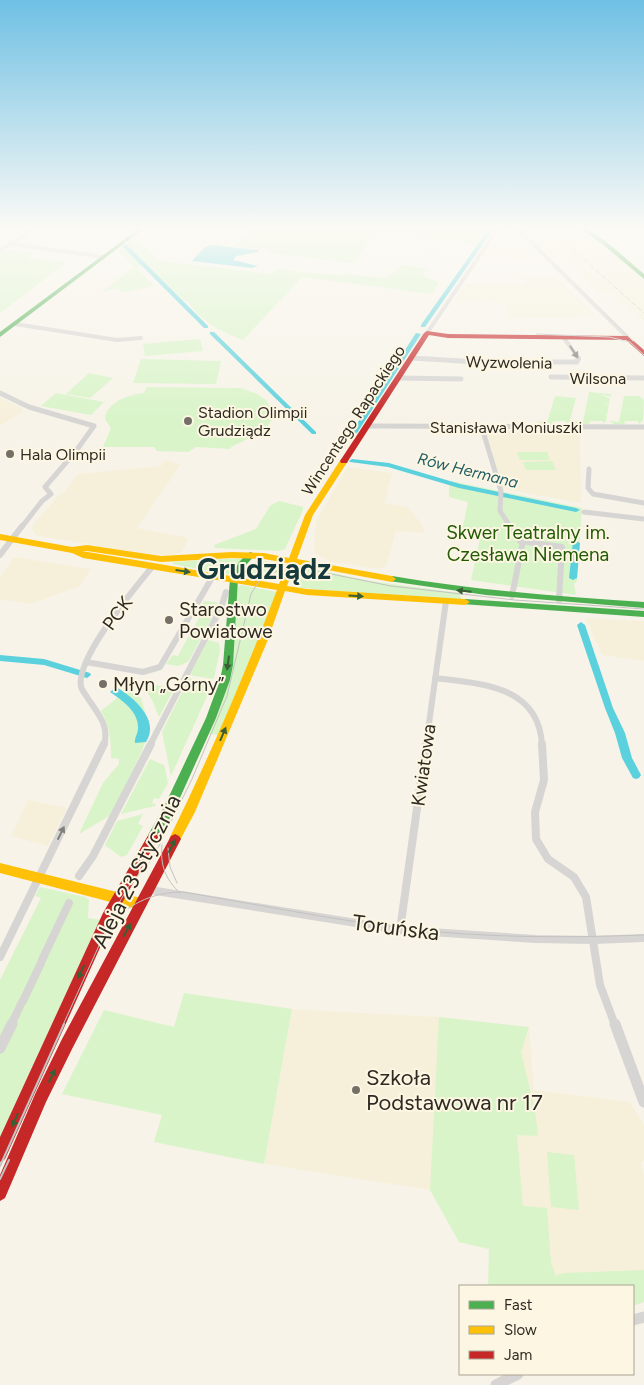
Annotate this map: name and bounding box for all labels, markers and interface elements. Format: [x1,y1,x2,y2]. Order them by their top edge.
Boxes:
street label: Wincentego Rapackiego [298,342,409,499]
one-way arrow [569,346,578,359]
street label: Wyzwolenia [466,352,552,373]
street label: Wilsona [570,369,626,388]
place label: Stadion Olimpii Grudziądz [198,403,307,440]
marker: Stadion Olimpii Grudziądz [182,415,194,427]
street label: Stanisława Moniuszki [430,418,582,437]
place label: Hala Olimpii [20,445,106,464]
marker: Hala Olimpii [4,448,16,460]
water label: Rów Hermana [416,449,520,492]
park label: Skwer Teatralny im. Czesława Niemena [446,521,610,566]
district label: Grudziądz [197,551,331,586]
one-way arrow [175,568,191,576]
one-way arrow [455,587,471,595]
street label: PCK [97,592,138,635]
one-way arrow [348,592,364,600]
place label: Starostwo Powiatowe [179,598,273,643]
marker: Starostwo Powiatowe [163,614,175,626]
one-way arrow [224,655,232,671]
place label: Młyn „Górny” [113,673,224,696]
marker: Młyn „Górny” [97,678,109,690]
street label: Kwiatowa [406,723,441,808]
one-way arrow [220,727,228,741]
street label: Aleja 23 Stycznia [86,790,187,952]
one-way arrow [57,826,65,840]
one-way arrow [168,839,176,853]
street label: Toruńska [351,909,441,946]
one-way arrow [123,923,131,937]
one-way arrow [77,965,85,979]
place label: Szkoła Podstawowa nr 17 [366,1064,543,1116]
one-way arrow [48,1069,56,1083]
marker: Szkoła Podstawowa nr 17 [350,1084,362,1096]
one-way arrow [11,1113,19,1127]
legend [459,1285,634,1375]
text: Fast [504,1296,533,1314]
text: Slow [504,1321,537,1339]
text: Jam [504,1346,532,1364]

